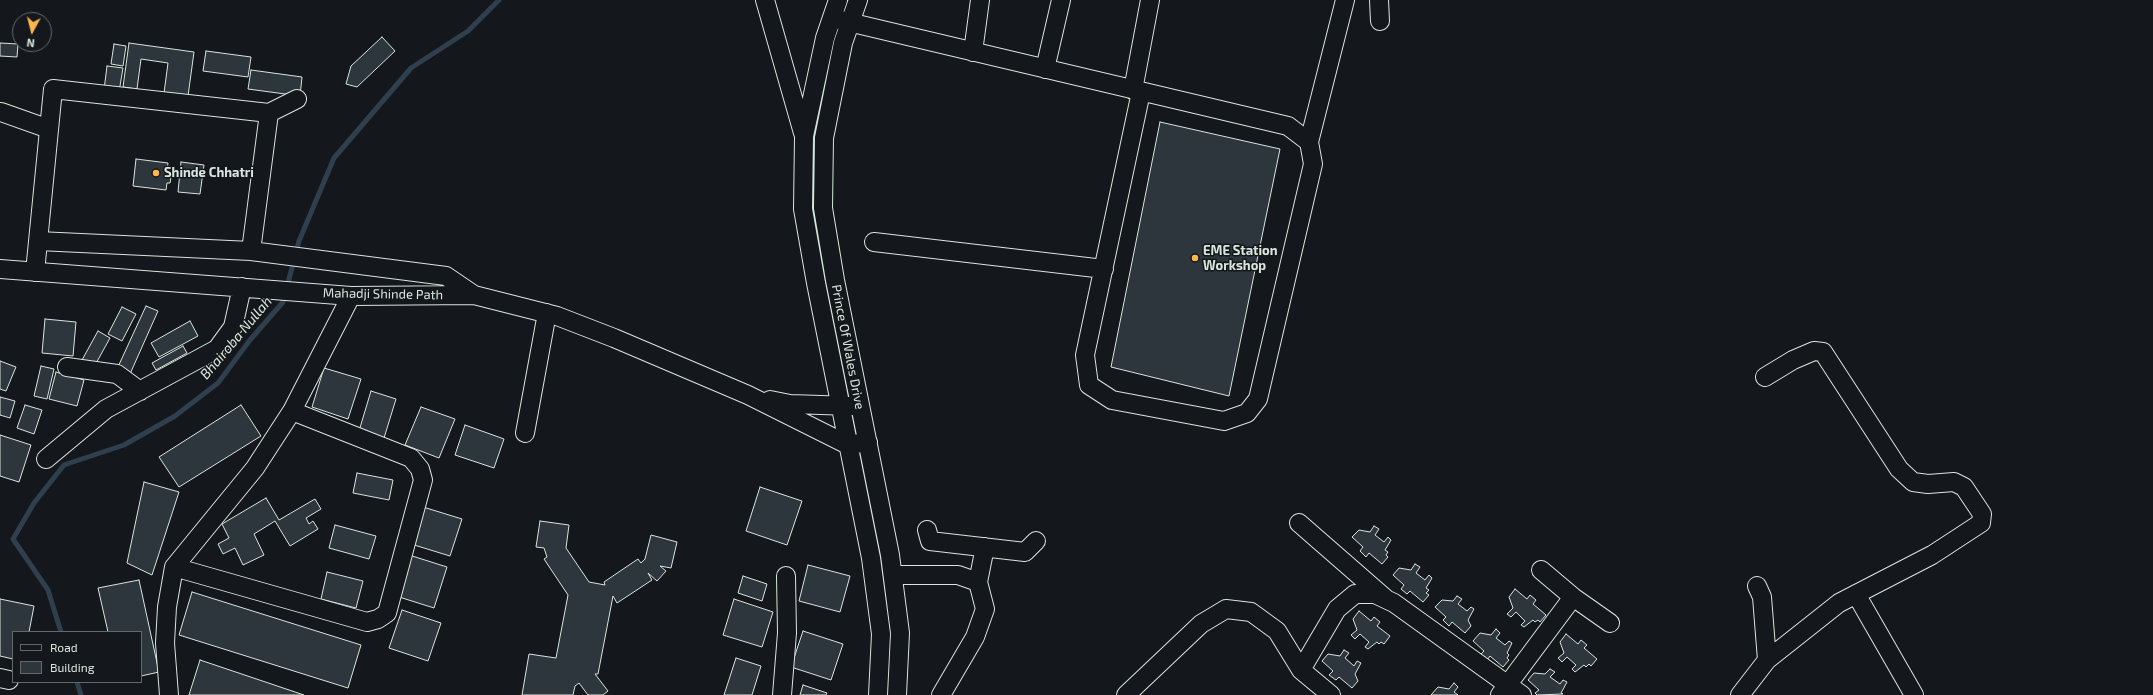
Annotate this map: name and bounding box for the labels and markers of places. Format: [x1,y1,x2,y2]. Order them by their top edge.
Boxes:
place label: Shinde Chhatri [164,165,254,181]
marker: Shinde Chhatri [151,168,161,178]
place label: EME Station Workshop [1203,243,1277,274]
marker: EME Station Workshop [1190,253,1200,263]

